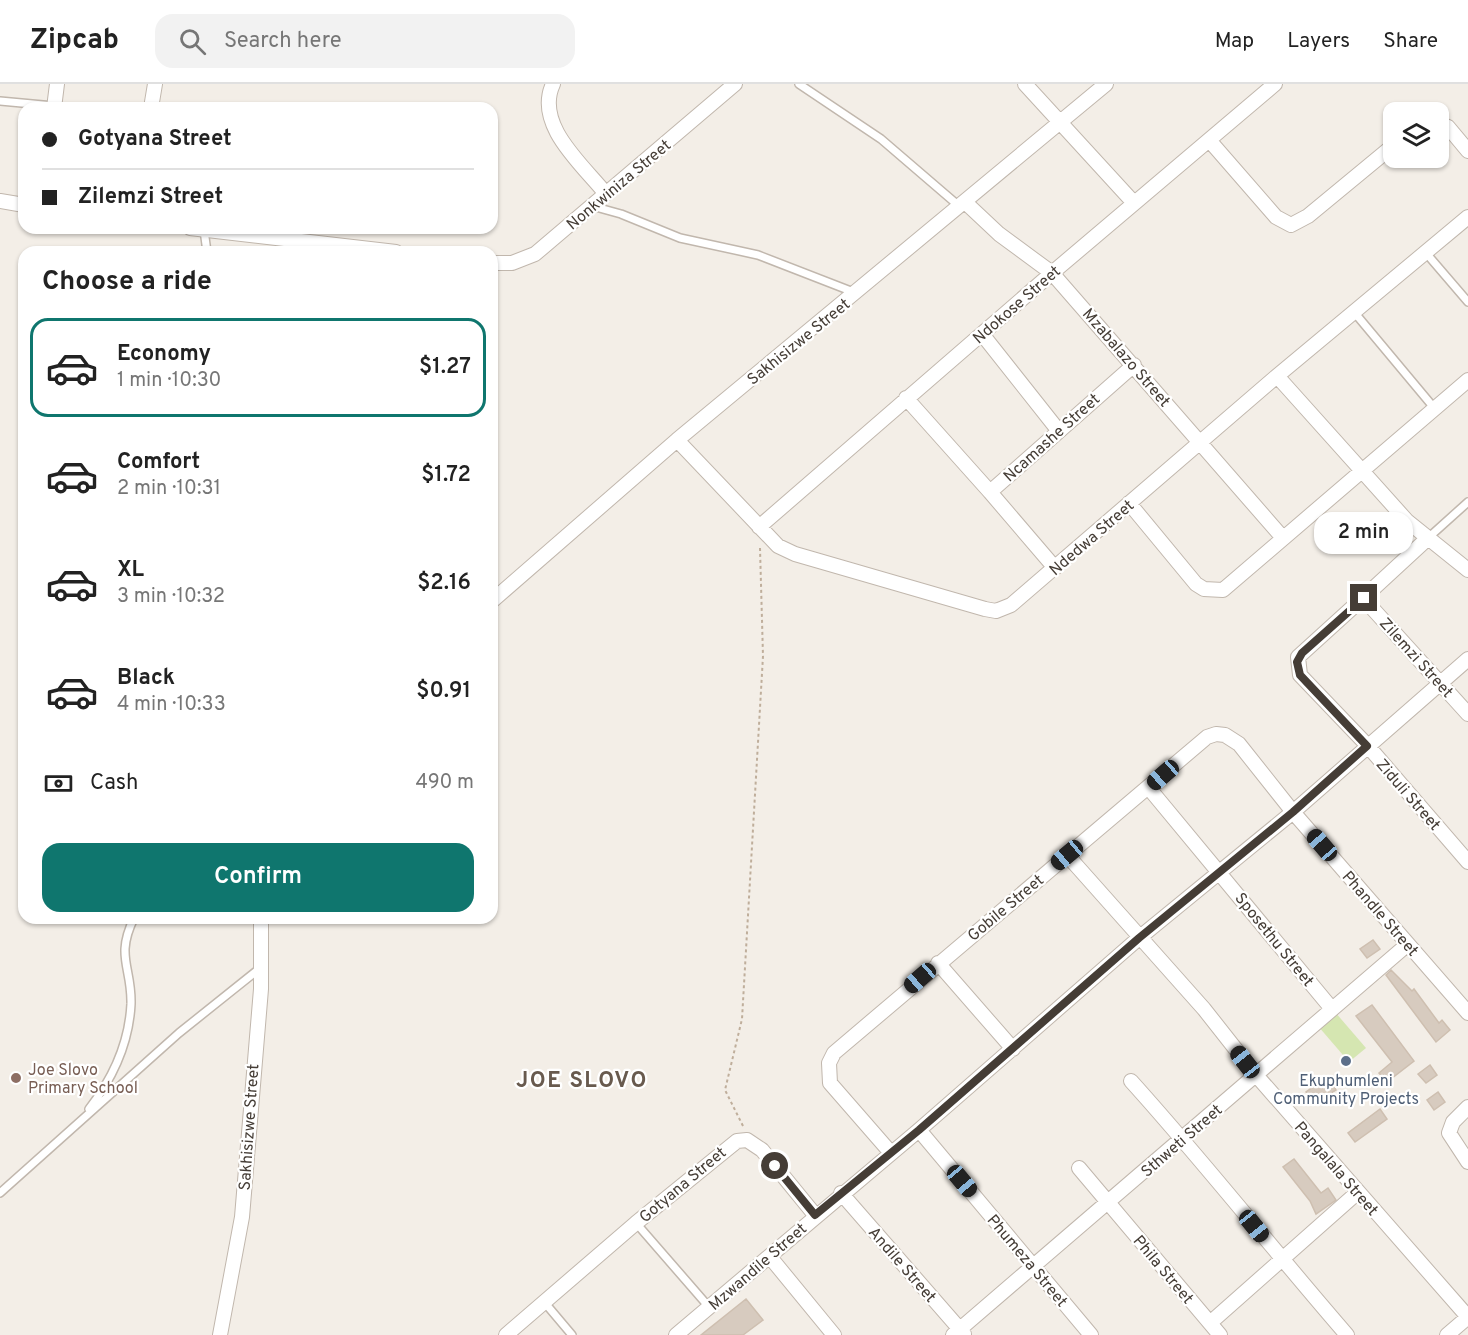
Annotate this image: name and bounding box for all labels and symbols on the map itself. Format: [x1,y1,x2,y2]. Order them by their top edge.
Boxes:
street label: Nonkwiniza Street [563,136,676,235]
street label: Ndokose Street [969,262,1065,349]
street label: Sakhisizwe Street [744,295,855,390]
street label: Mzabalazo Street [1077,305,1174,412]
street label: Ncamashe Street [1000,390,1105,487]
street label: Ndedwa Street [1046,496,1139,581]
callout: 2 min [1314,511,1414,553]
route end [1350,584,1377,611]
street label: Zilemzi Street [1374,614,1457,703]
street label: Ziduli Street [1371,755,1444,835]
car [1144,756,1182,794]
car [1303,826,1341,864]
car [1047,837,1087,873]
street label: Phandle Street [1337,868,1422,961]
street label: Gobile Street [964,871,1049,946]
street label: Sposethu Street [1229,889,1317,991]
car [901,959,939,997]
car [1227,1042,1263,1082]
marker: Ekuphumleni Community Projects [1339,1054,1353,1068]
place label: Joe Slovo Primary School [28,1061,138,1099]
street label: Sakhisizwe Street [236,1063,264,1191]
district label: JOE SLOVO [516,1068,648,1095]
marker: Joe Slovo Primary School [9,1071,23,1085]
place label: Ekuphumleni Community Projects [1273,1072,1419,1110]
street label: Sthweti Street [1138,1101,1227,1182]
street label: Pangalala Street [1289,1118,1382,1220]
street label: Gotyana Street [636,1143,731,1228]
route start [761,1152,788,1179]
car [944,1161,980,1201]
car [1236,1206,1272,1246]
street label: Phumeza Street [982,1211,1071,1312]
street label: Mzwandile Street [705,1219,812,1316]
street label: Andile Street [863,1223,940,1307]
street label: Phila Street [1128,1232,1197,1309]

